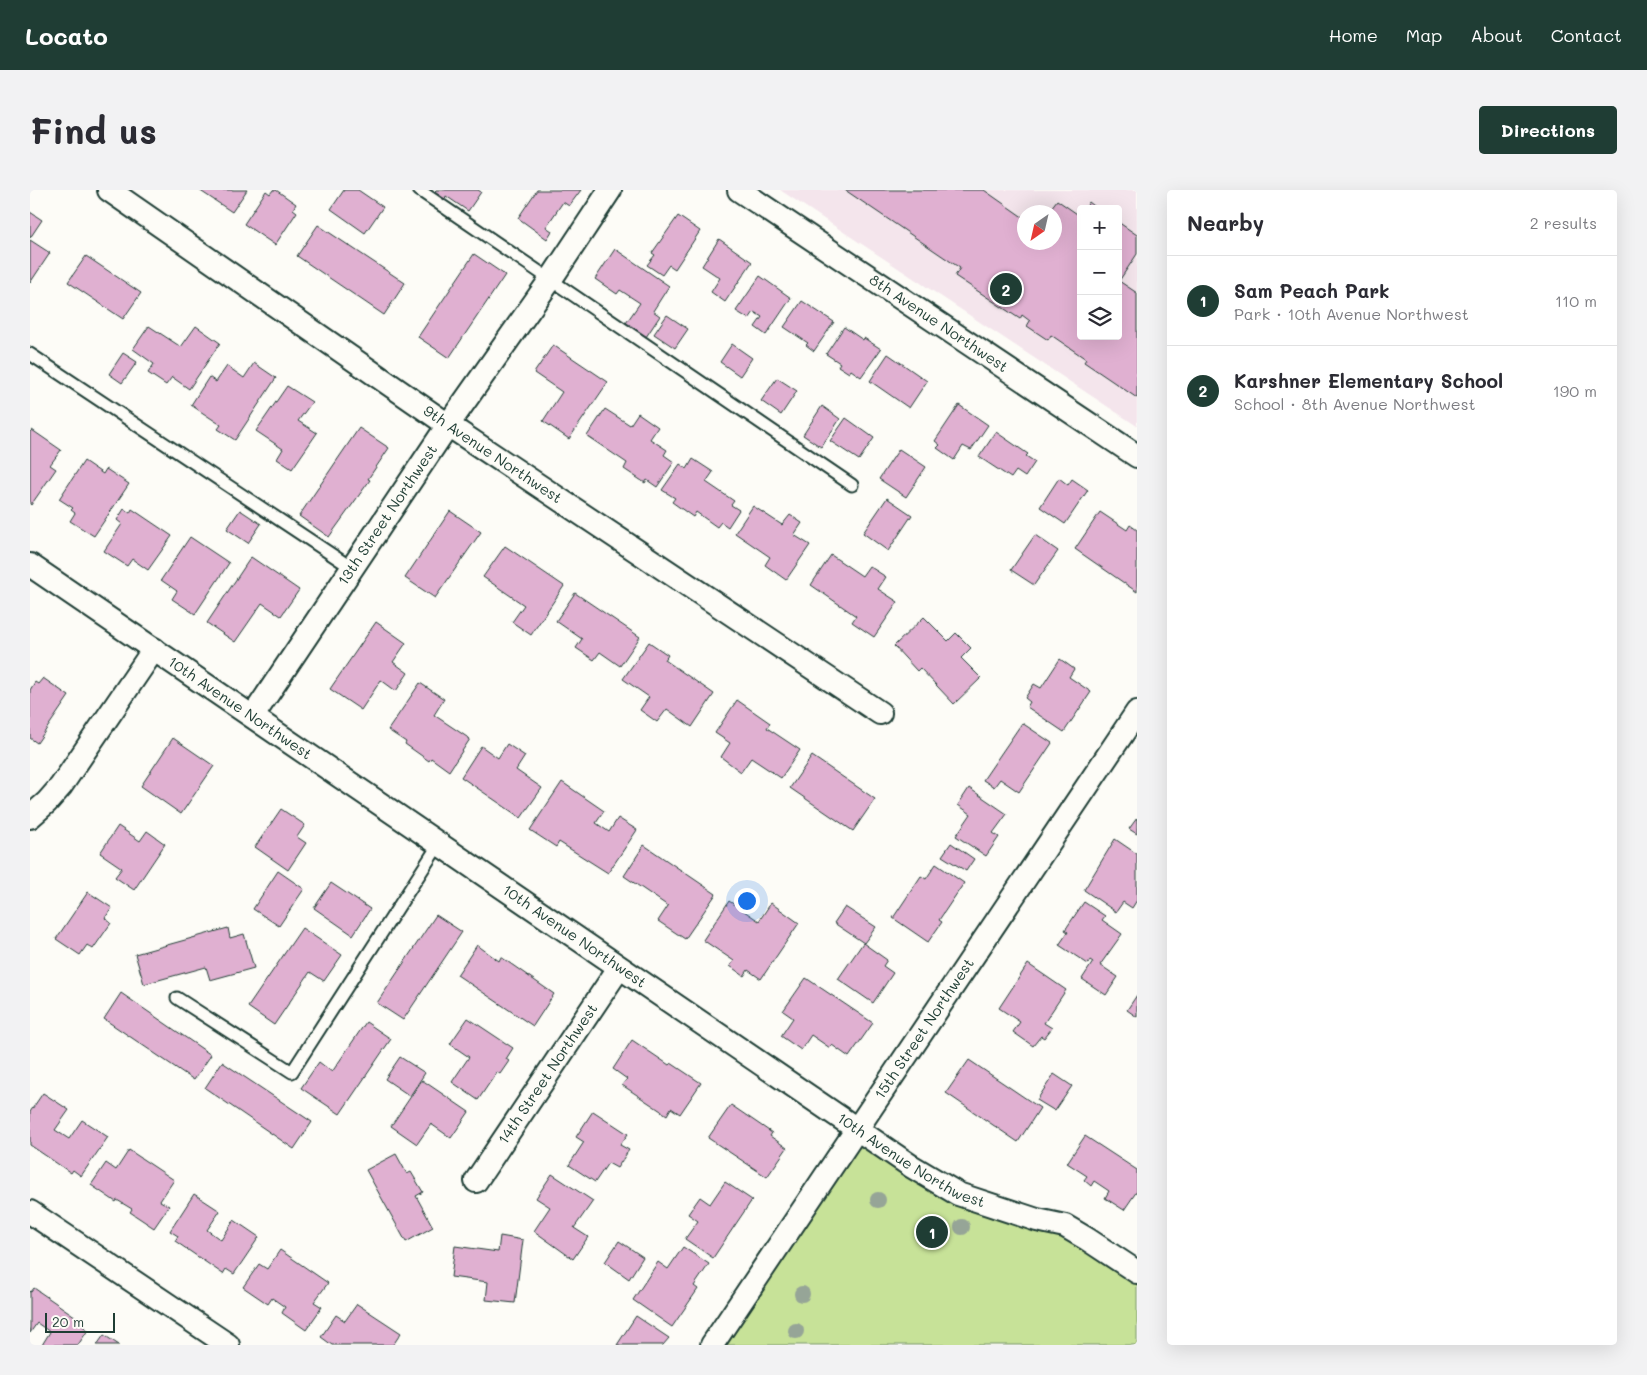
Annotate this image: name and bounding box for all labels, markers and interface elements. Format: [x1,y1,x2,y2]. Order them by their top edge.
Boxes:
text: Locato [25,20,108,51]
text: Home [1329,23,1378,47]
text: Map [1406,23,1442,47]
text: About [1470,23,1523,47]
text: Contact [1551,23,1622,47]
button: Directions [1479,106,1617,154]
text: Find us [30,107,157,153]
north arrow [1017,205,1062,250]
map controls [1077,205,1122,340]
button: + [1077,205,1122,250]
text: Nearby [1187,209,1264,236]
text: 2 results [1530,212,1597,233]
button: − [1077,250,1122,295]
street label: 8th Avenue Northwest [866,269,1012,376]
pin: 2 [990,270,1022,308]
text: Sam Peach Park [1234,278,1389,303]
text: 1 [1199,290,1207,311]
text: 110 m [1555,290,1597,311]
button: layers [1077,295,1122,340]
text: Park · 10th Avenue Northwest [1234,303,1469,324]
text: Karshner Elementary School [1234,368,1503,393]
text: 2 [1199,380,1207,401]
text: 190 m [1553,380,1597,401]
text: School · 8th Avenue Northwest [1234,393,1476,414]
street label: 9th Avenue Northwest [420,400,566,507]
street label: 13th Street Northwest [333,440,441,589]
street label: 10th Avenue Northwest [165,651,316,763]
street label: 10th Avenue Northwest [499,879,651,992]
your location [734,888,760,914]
street label: 15th Street Northwest [869,954,978,1102]
street label: 14th Street Northwest [493,999,601,1148]
street label: 10th Avenue Northwest [834,1108,988,1211]
pin: 1 [916,1213,948,1251]
scale bar [45,1310,115,1333]
text: 20 m [52,1312,84,1331]

